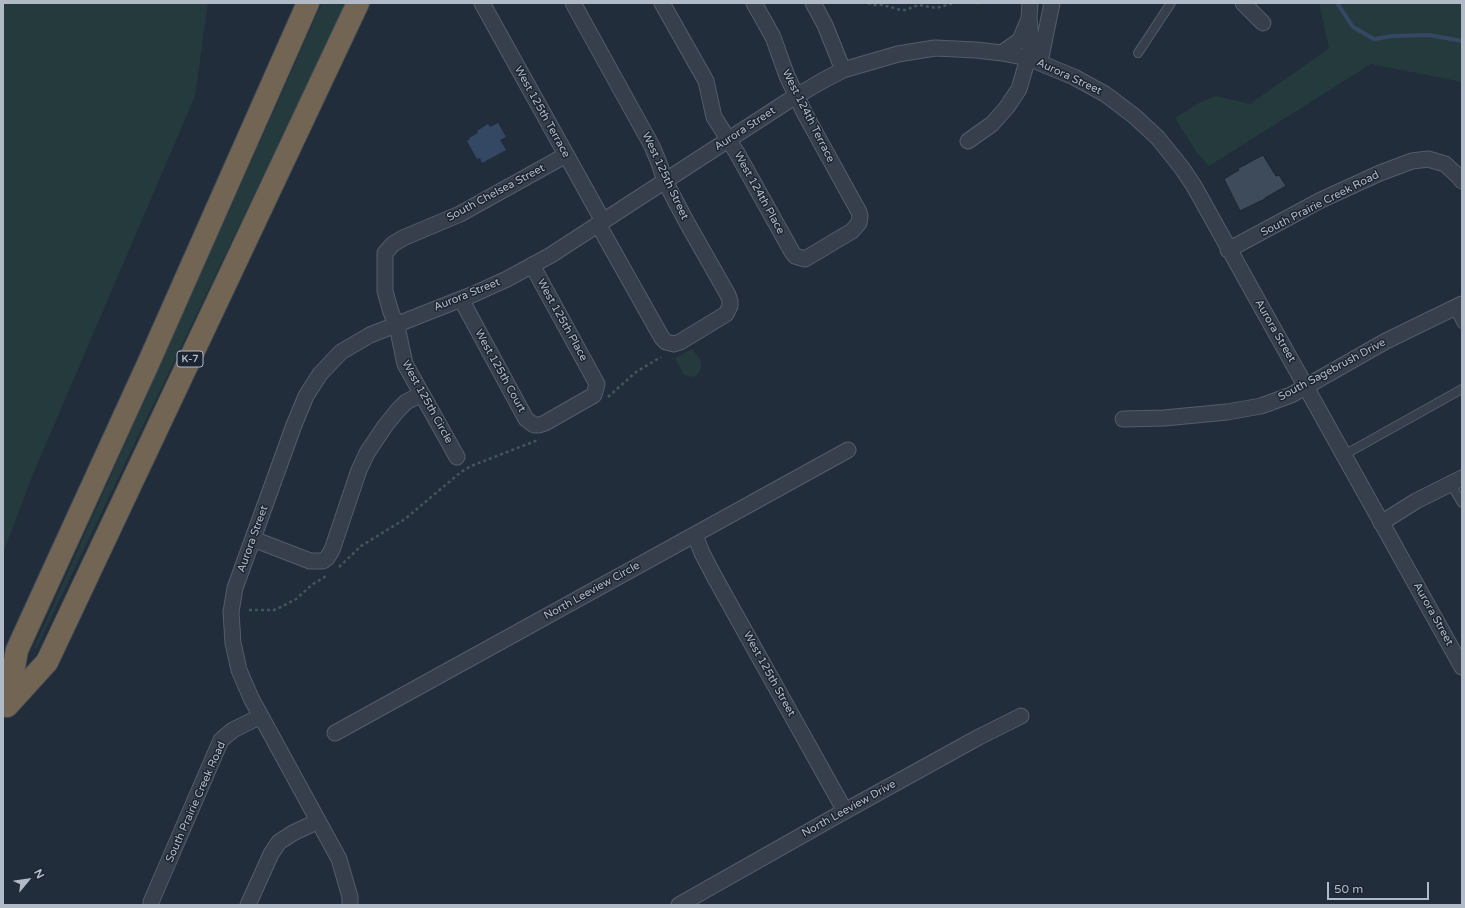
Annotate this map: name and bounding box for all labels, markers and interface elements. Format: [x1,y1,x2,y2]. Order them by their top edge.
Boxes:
street label: Aurora Street [1034,56,1104,98]
street label: West 125th Terrace [511,64,573,160]
street label: West 124th Terrace [779,67,837,165]
street label: Aurora Street [712,104,778,154]
street label: West 125th Street [639,130,691,222]
street label: West 124th Place [731,150,787,236]
street label: South Chelsea Street [445,162,547,224]
street label: South Prairie Creek Road [1259,168,1381,240]
street label: Aurora Street [432,276,502,314]
street label: West 125th Place [534,277,590,363]
street label: Aurora Street [1252,297,1298,365]
street label: West 125th Court [472,327,528,415]
street label: South Sagebrush Drive [1276,336,1388,404]
road number: K-7 [177,351,203,367]
street label: West 125th Circle [399,358,455,446]
street label: Aurora Street [235,504,271,574]
street label: North Leeview Circle [542,559,642,623]
street label: Aurora Street [1410,580,1456,648]
street label: West 125th Street [740,629,798,719]
street label: South Prairie Creek Road [163,739,229,865]
street label: North Leeview Drive [800,778,898,840]
north arrow [8,860,48,900]
text: N [31,867,47,881]
scale bar [1329,874,1431,900]
text: 50 m [1334,882,1363,896]

